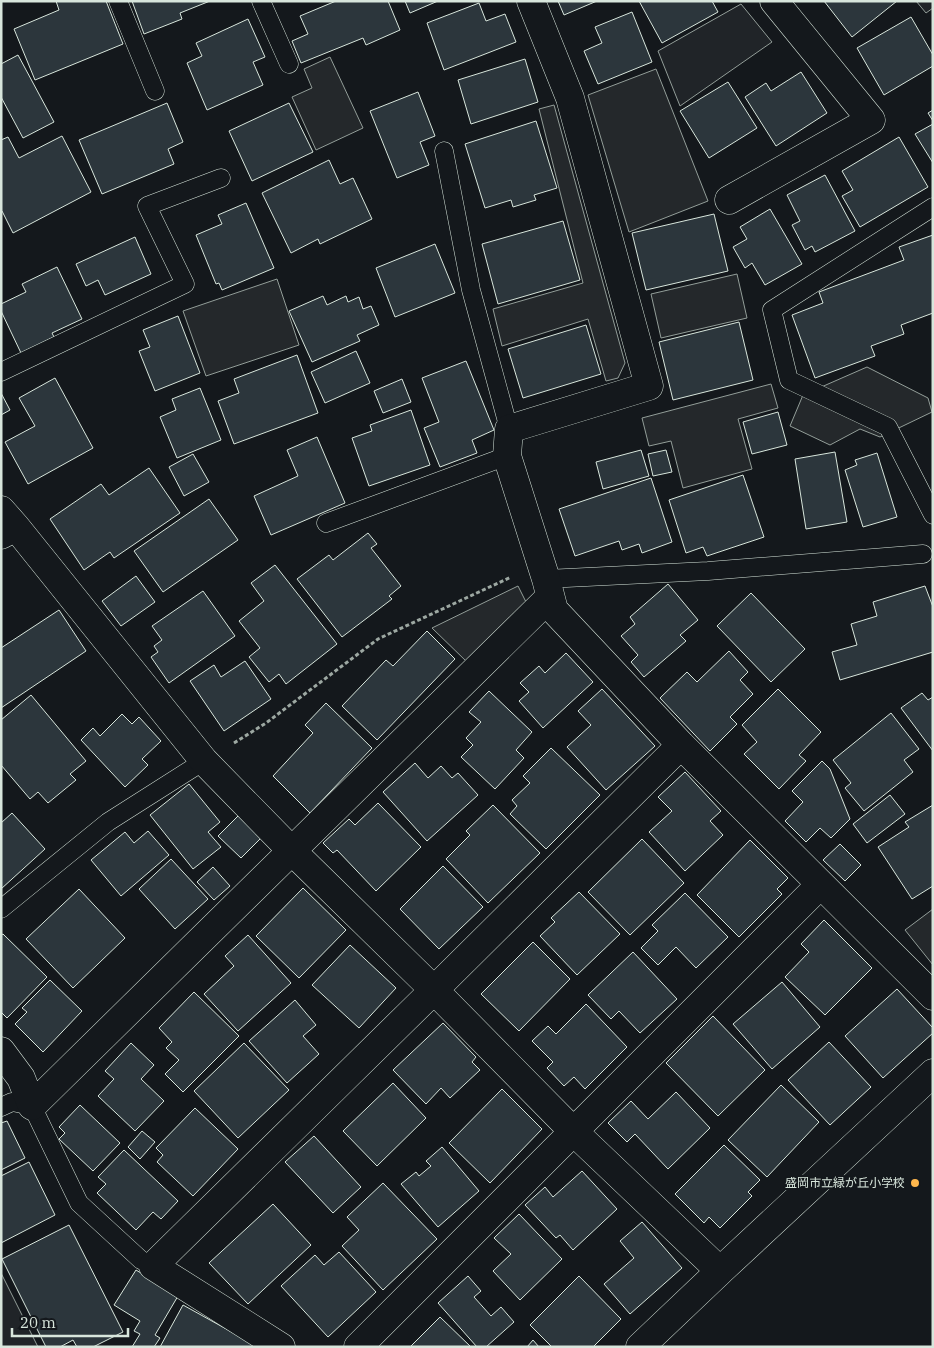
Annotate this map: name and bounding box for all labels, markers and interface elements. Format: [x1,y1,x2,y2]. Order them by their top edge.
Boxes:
place label: 盛岡市立緑が丘小学校 [785,1175,905,1190]
marker: 盛岡市立緑が丘小学校 [909,1177,921,1189]
scale bar [12,1306,129,1338]
text: 20 m [20,1313,56,1332]

